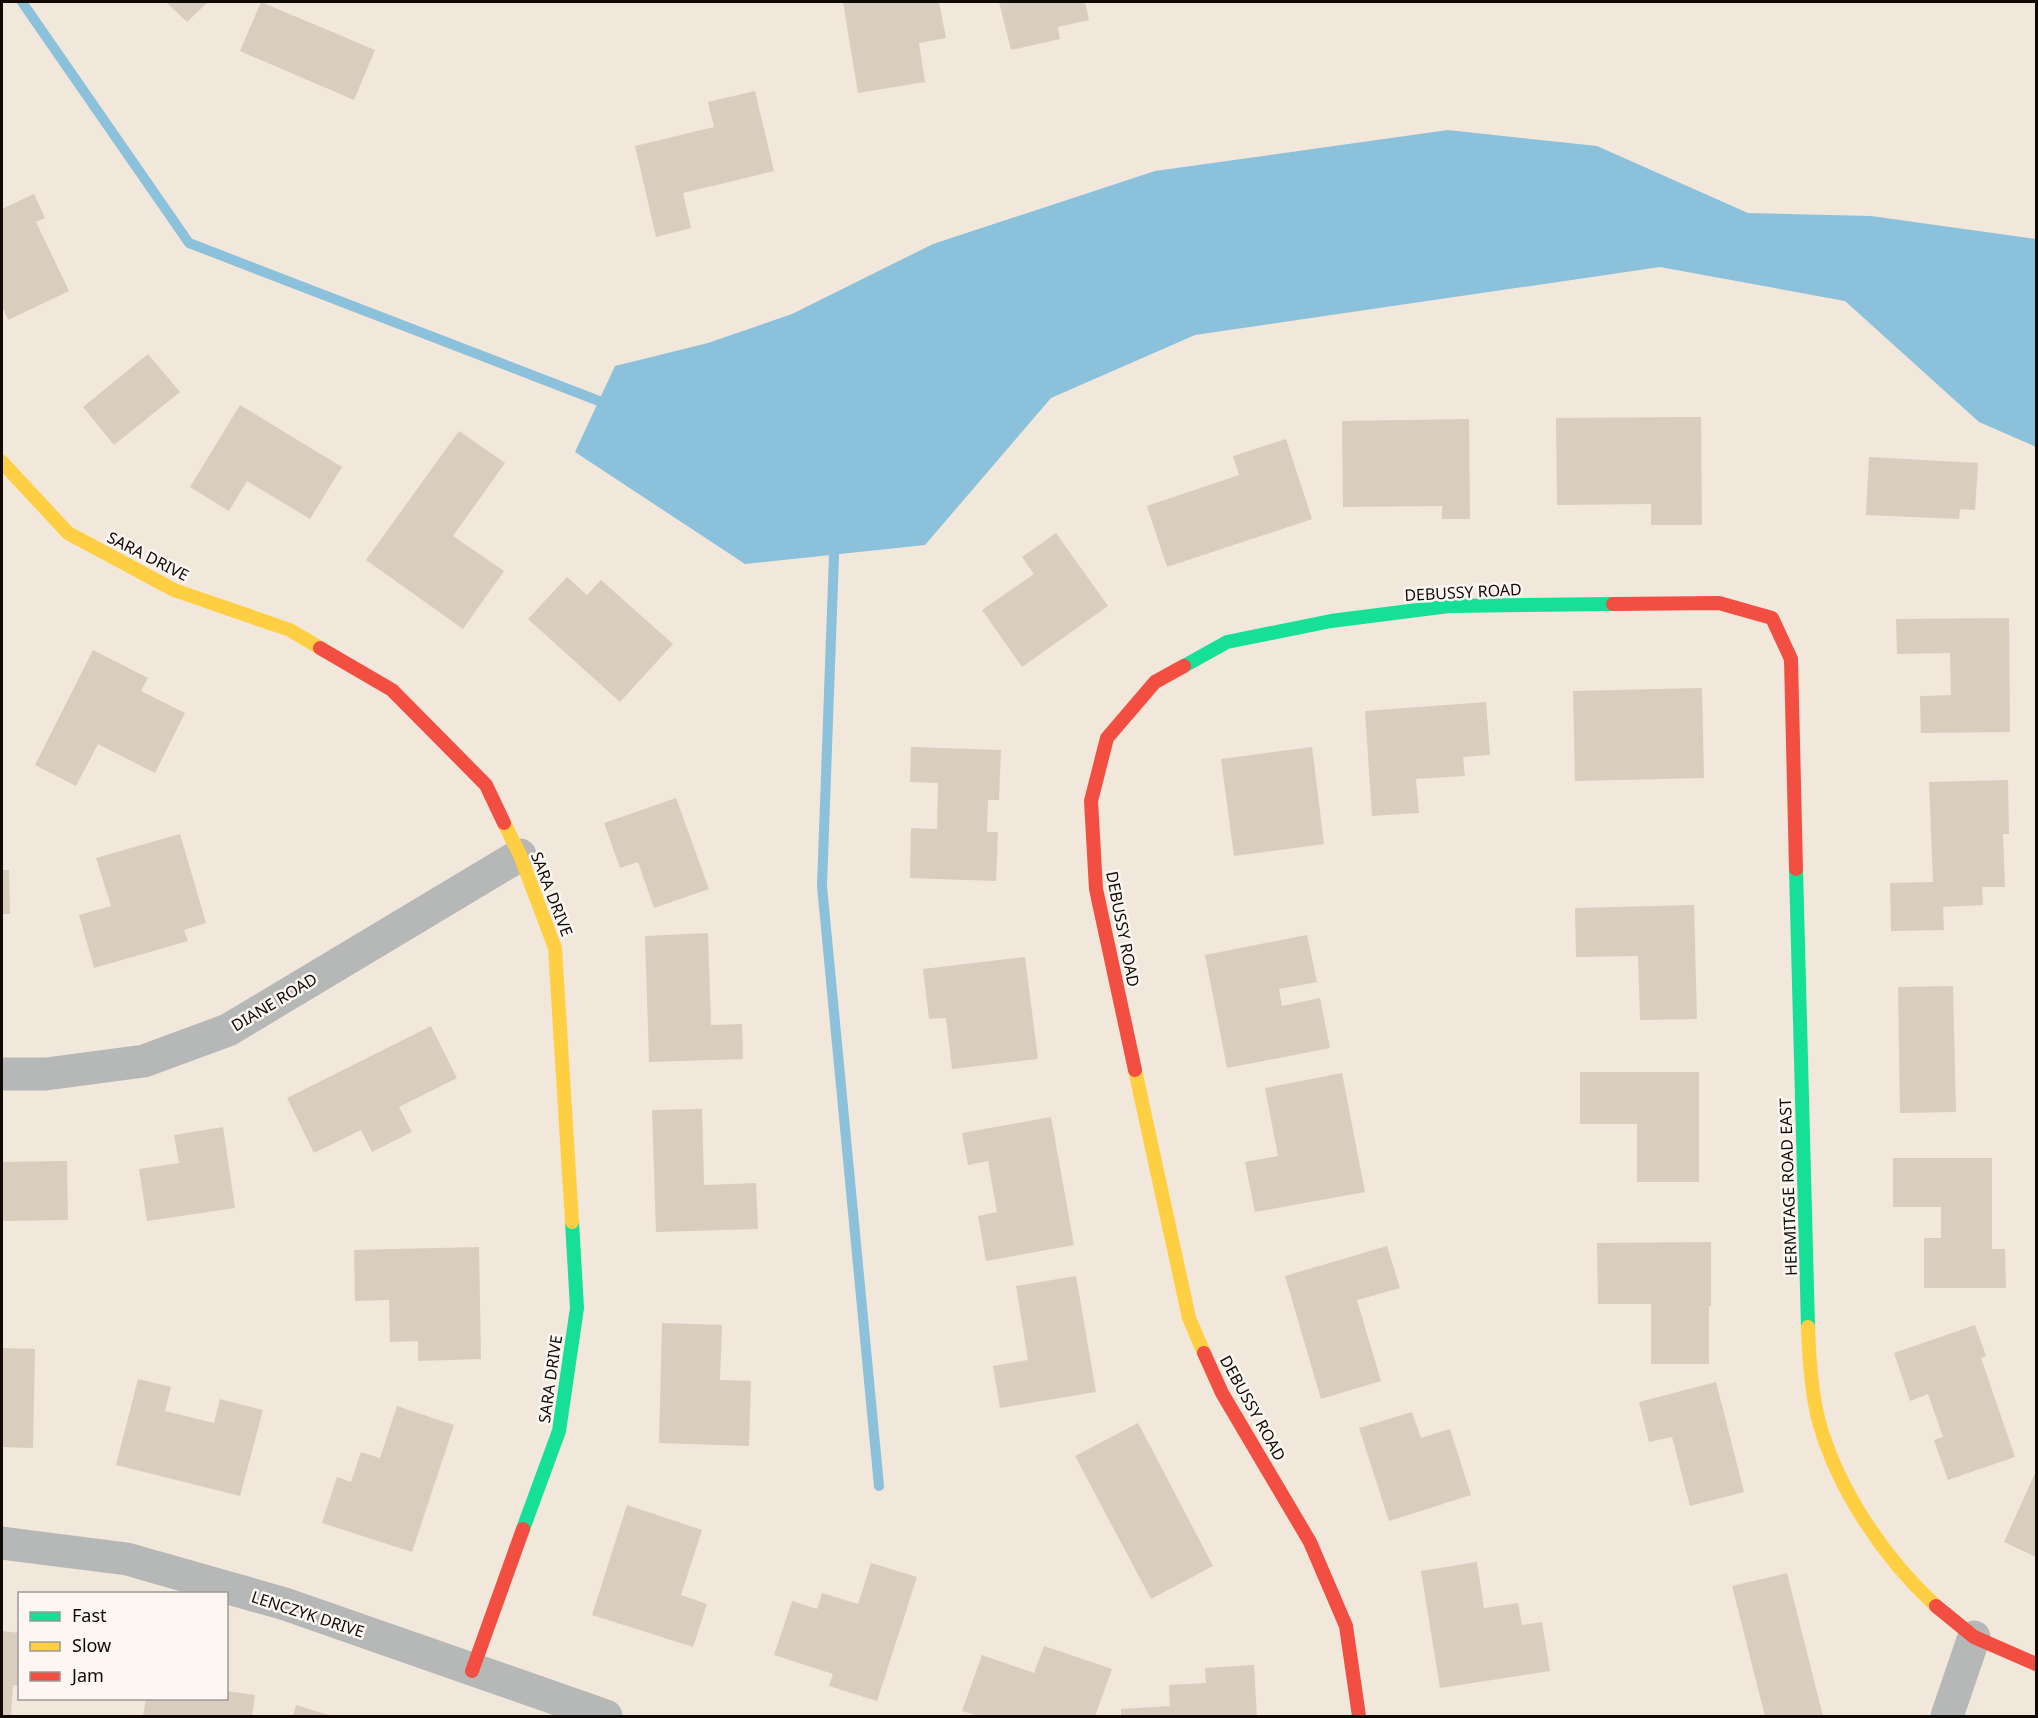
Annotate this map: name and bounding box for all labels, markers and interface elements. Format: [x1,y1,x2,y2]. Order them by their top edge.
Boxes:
street label: SARA DRIVE [103,526,193,586]
street label: DEBUSSY ROAD [1404,578,1522,606]
street label: SARA DRIVE [526,849,578,939]
street label: DEBUSSY ROAD [1101,869,1145,989]
street label: DIANE ROAD [227,968,321,1036]
street label: HERMITAGE ROAD EAST [1774,1098,1802,1276]
street label: SARA DRIVE [533,1333,567,1425]
street label: DEBUSSY ROAD [1215,1351,1291,1465]
street label: LENCZYK DRIVE [249,1585,367,1643]
legend [18,1592,228,1700]
text: Fast [72,1603,107,1627]
text: Slow [72,1633,111,1657]
text: Jam [70,1663,104,1687]

